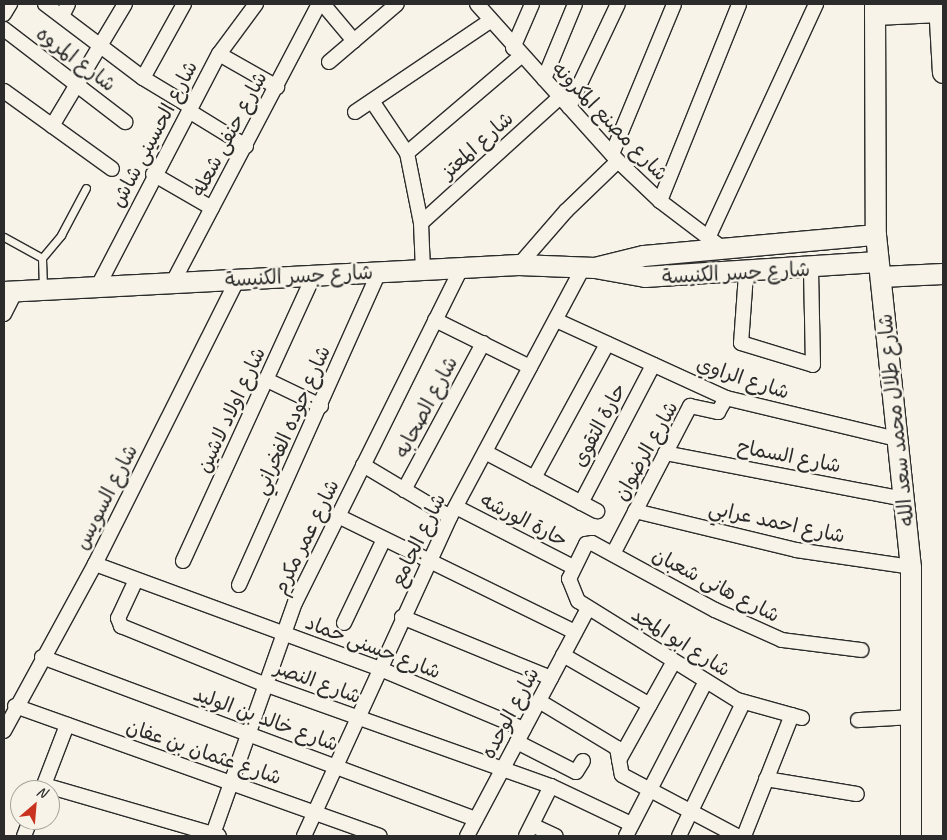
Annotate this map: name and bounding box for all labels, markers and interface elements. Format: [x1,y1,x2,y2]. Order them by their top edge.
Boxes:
street label: شارع المروه [32,21,120,97]
street label: شارع مصنع المكرونه [547,56,673,186]
street label: شارع الحسينى شاش [105,57,203,211]
street label: شارع حنفى شعله [186,67,272,201]
street label: شارع المعتز [436,106,518,184]
street label: شارع جسر الكنيسة [661,257,811,289]
street label: شارع جسر الكنيسة [224,260,374,292]
street label: شارع طلال محمد سعد الله [873,313,919,527]
street label: شارع جوده الفخراني [248,342,336,498]
street label: شارع اولاد لاشين [191,343,271,477]
street label: شارع الصحابه [389,352,463,462]
street label: شارع الراوي [694,352,792,404]
street label: حارة التقوى [567,379,631,471]
street label: شارع الرضوان [609,397,683,505]
street label: شارع السماح [735,434,843,478]
street label: شارع السويس [69,441,143,553]
street label: شارع عمر مكرم [268,475,344,599]
street label: حارة الورشه [476,488,572,552]
street label: شارع الجامع [385,490,451,590]
street label: شارع احمد عرابي [707,496,847,548]
street label: شارع هانى شعبان [648,543,784,627]
street label: شارع ابو المجد [627,602,735,682]
street label: شارع حسنى حماد [302,610,444,684]
street label: شارع النصر [272,655,364,709]
street label: شارع الوحده [476,663,544,763]
street label: شارع خالد بن الوليد [190,682,342,756]
street label: شارع عثمان بن عفان [123,714,285,790]
north arrow [10,780,60,830]
text: N [34,783,49,802]

